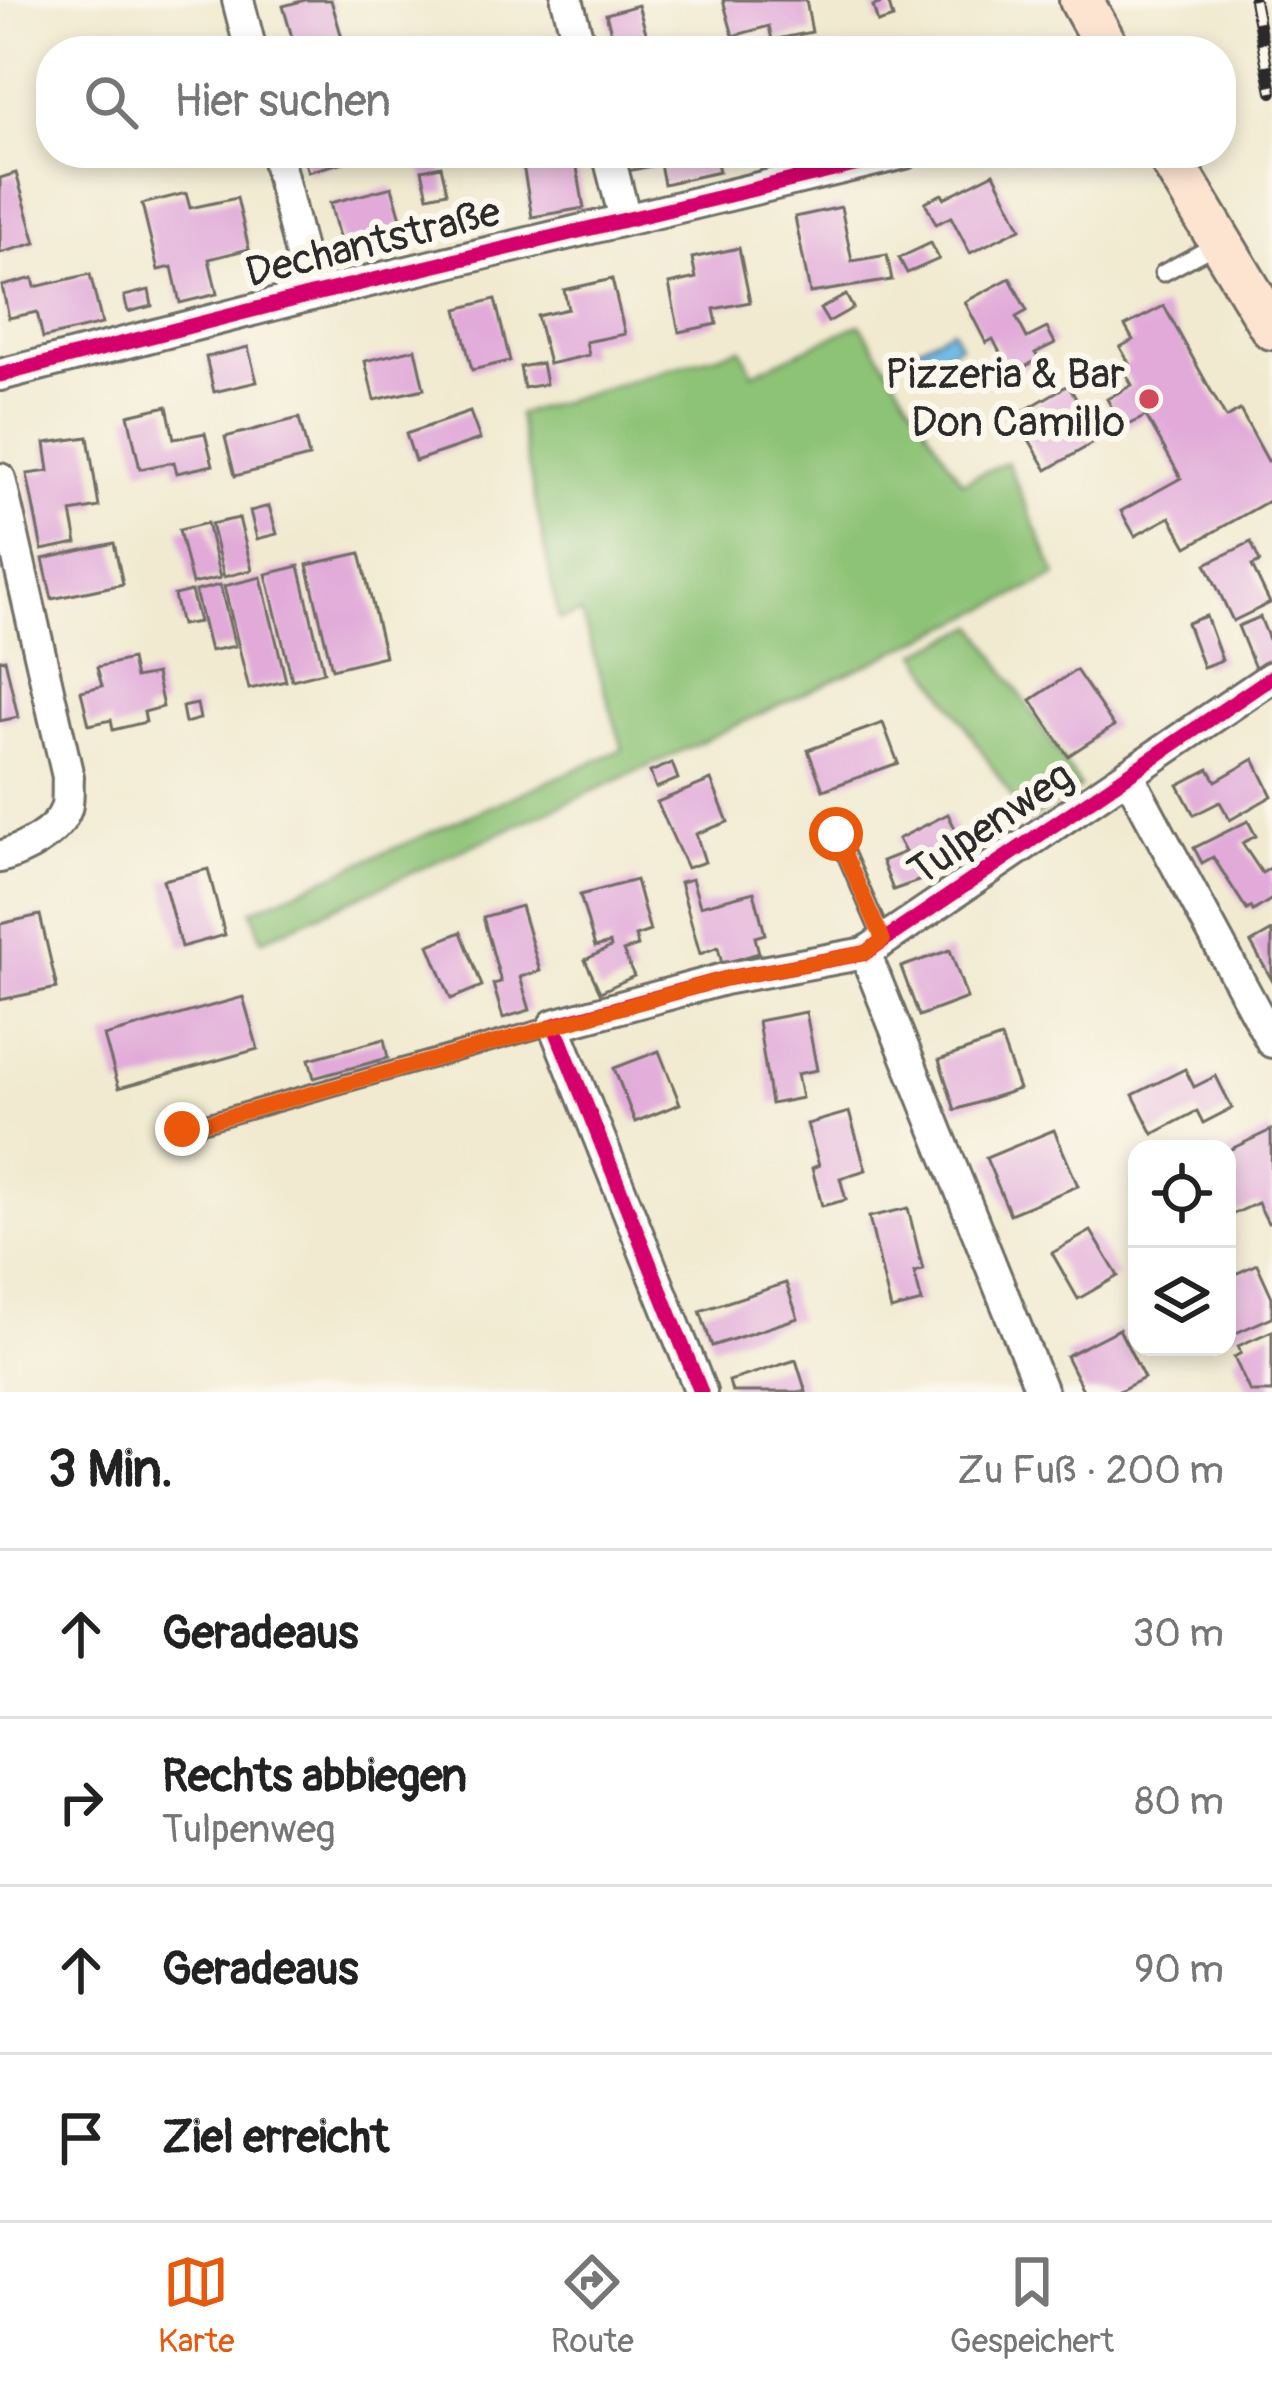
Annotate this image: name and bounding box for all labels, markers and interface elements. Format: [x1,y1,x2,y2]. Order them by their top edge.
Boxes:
search box [36,36,1236,168]
icon: search [78,69,144,135]
text: Hier suchen [174,74,391,130]
street label: Dechantstraße [240,186,506,300]
place label: Pizzeria & Bar Don Camillo [885,349,1125,449]
marker: Pizzeria & Bar Don Camillo [1136,386,1162,412]
street label: Tulpenweg [899,750,1083,898]
route start [809,807,863,861]
route end [155,1102,209,1156]
map controls [1128,1140,1236,1356]
button: locate [1128,1140,1236,1248]
button: layers [1128,1248,1236,1356]
text: 3 Min. [48,1438,173,1502]
text: Zu Fuß · 200 m [957,1446,1224,1495]
icon: ahead [48,1601,114,1667]
text: Geradeaus [162,1606,358,1662]
text: 30 m [1133,1609,1224,1658]
text: Rechts abbiegen [162,1749,467,1805]
icon: right [48,1769,114,1835]
text: 80 m [1135,1777,1224,1826]
text: Tulpenweg [162,1805,335,1854]
icon: ahead [48,1937,114,2003]
text: Geradeaus [162,1942,358,1998]
text: 90 m [1134,1945,1224,1994]
icon: arrive [48,2105,114,2171]
text: Ziel erreicht [162,2110,389,2166]
tab: Karte [158,2249,235,2362]
tab: Route [551,2249,634,2362]
tab: Gespeichert [950,2249,1114,2362]

